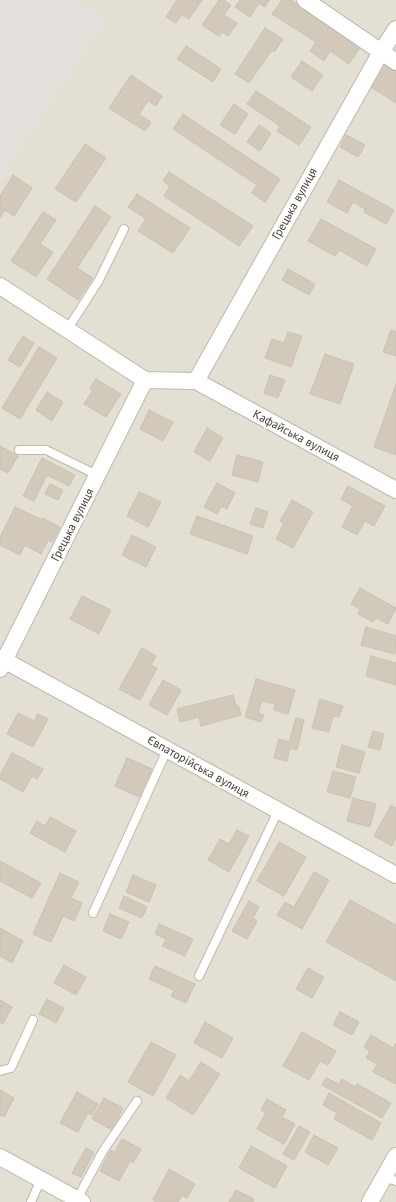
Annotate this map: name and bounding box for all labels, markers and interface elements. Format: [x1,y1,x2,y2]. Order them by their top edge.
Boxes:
street label: Грецька вулиця [269,166,321,242]
street label: Кафайська вулиця [250,407,342,465]
street label: Грецька вулиця [48,486,98,564]
street label: Євпаторійська вулиця [144,733,252,801]

